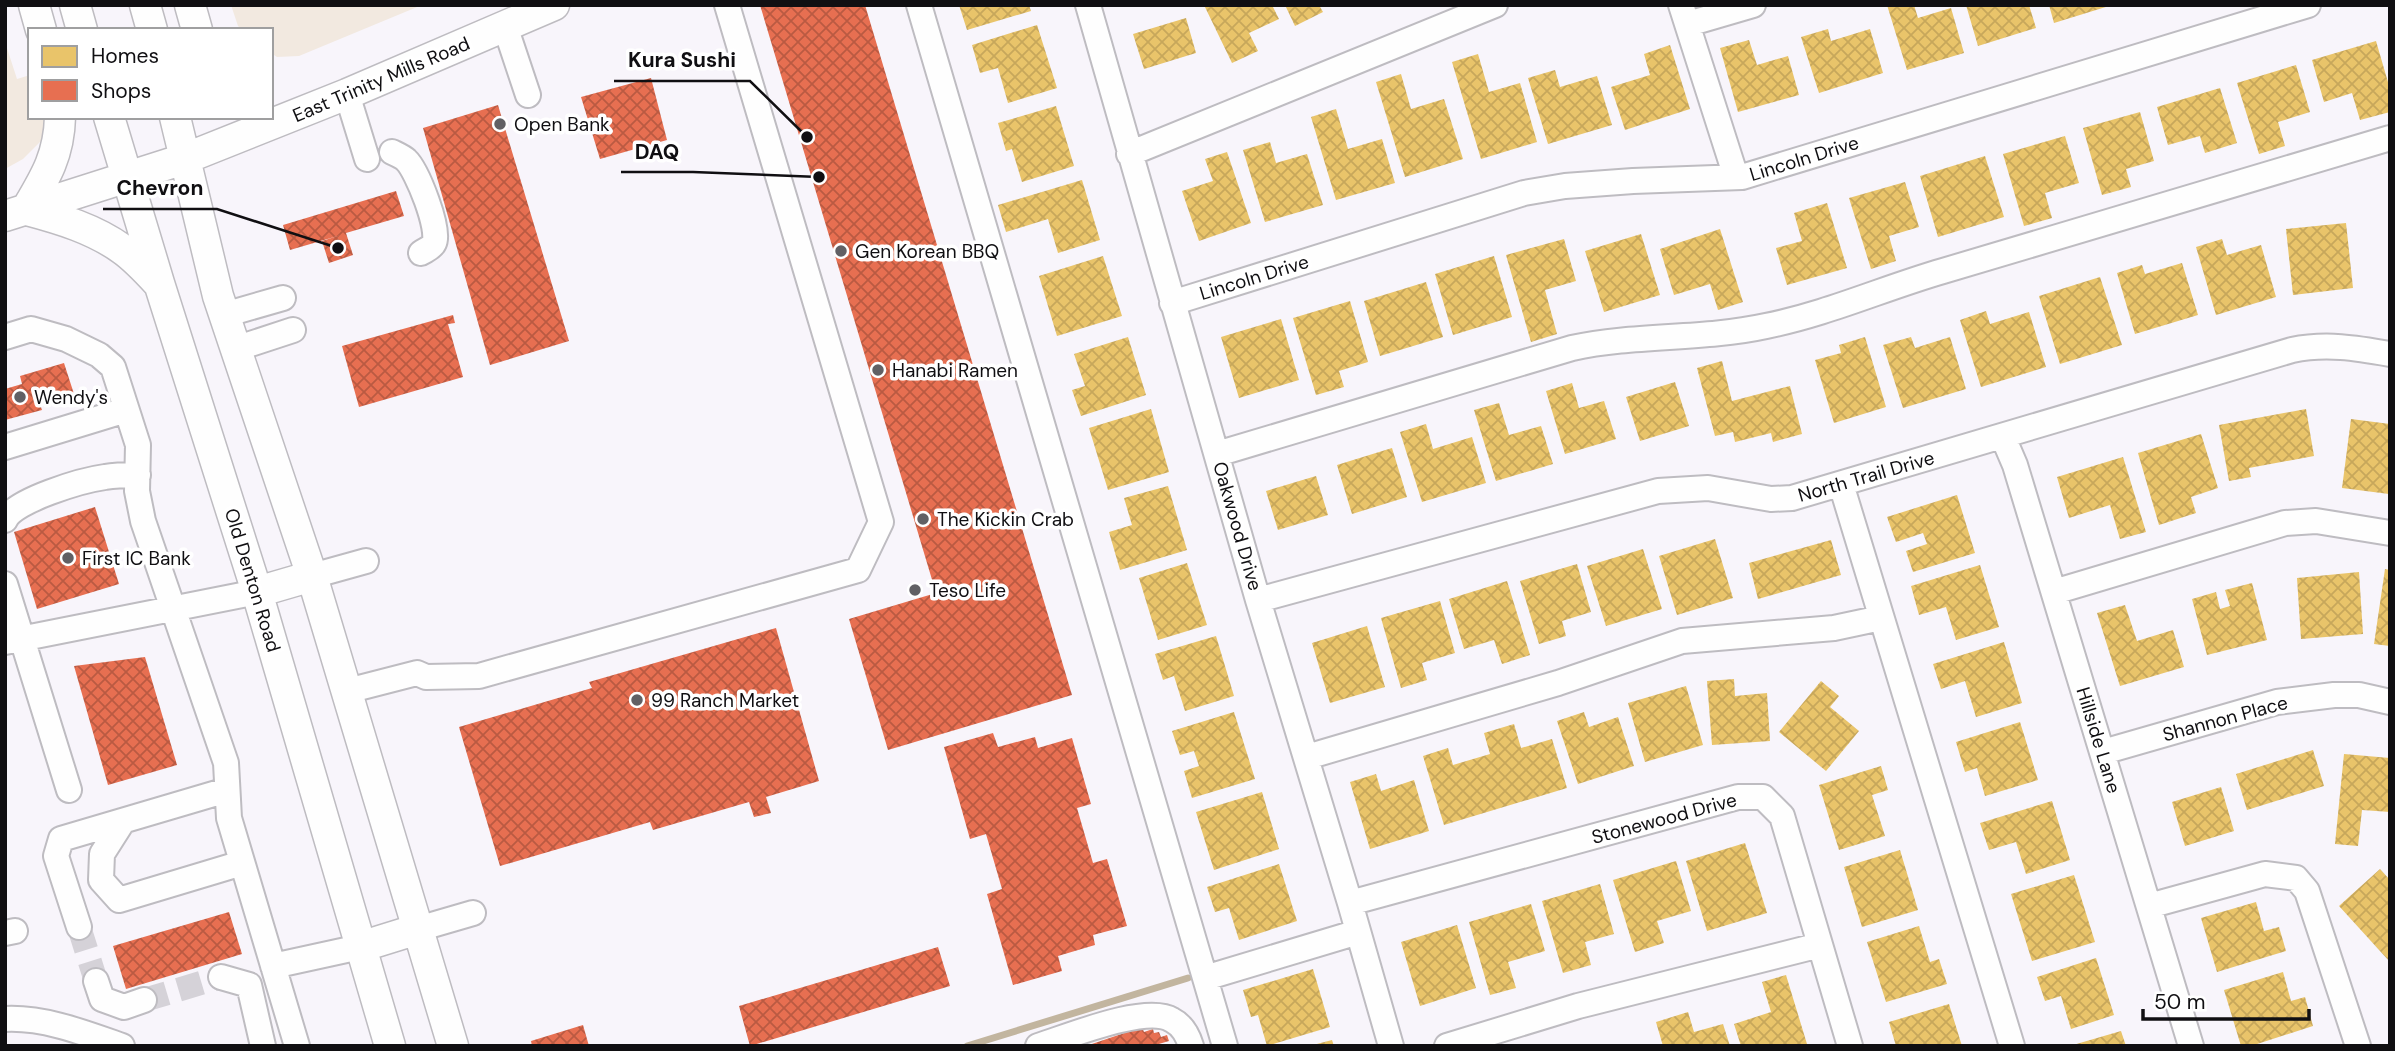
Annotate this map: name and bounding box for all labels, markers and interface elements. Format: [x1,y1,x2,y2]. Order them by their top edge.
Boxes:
legend [28,28,273,119]
street label: East Trinity Mills Road [289,31,474,128]
callout: Kura Sushi [614,39,750,81]
text: Homes [91,42,159,70]
text: Kura Sushi [628,46,736,74]
text: Shops [91,77,151,105]
place label: Open Bank [514,112,610,137]
marker: Open Bank [492,116,508,132]
callout: DAQ [621,130,693,172]
street label: Lincoln Drive [1747,130,1862,187]
text: DAQ [635,138,679,166]
callout: Chevron [103,167,217,209]
text: Chevron [117,174,203,202]
place label: Gen Korean BBQ [855,239,999,264]
marker: Gen Korean BBQ [833,243,849,259]
street label: Lincoln Drive [1197,249,1312,306]
place label: Hanabi Ramen [892,358,1018,383]
marker: Hanabi Ramen [870,362,886,378]
place label: Wendy's [34,385,108,410]
marker: Wendy's [12,389,28,405]
street label: North Trail Drive [1795,445,1937,508]
street label: Oakwood Drive [1207,459,1268,594]
street label: Old Denton Road [219,505,286,655]
place label: The Kickin Crab [937,507,1074,532]
marker: The Kickin Crab [915,511,931,527]
place label: First IC Bank [82,546,191,571]
marker: First IC Bank [60,550,76,566]
place label: Teso Life [929,578,1006,603]
marker: Teso Life [907,582,923,598]
street label: Hillside Lane [2071,684,2127,796]
place label: 99 Ranch Market [651,688,799,713]
street label: Shannon Place [2160,690,2290,747]
marker: 99 Ranch Market [629,692,645,708]
street label: Stonewood Drive [1589,787,1740,850]
scale bar [2143,978,2309,1022]
text: 50 m [2154,988,2205,1016]

